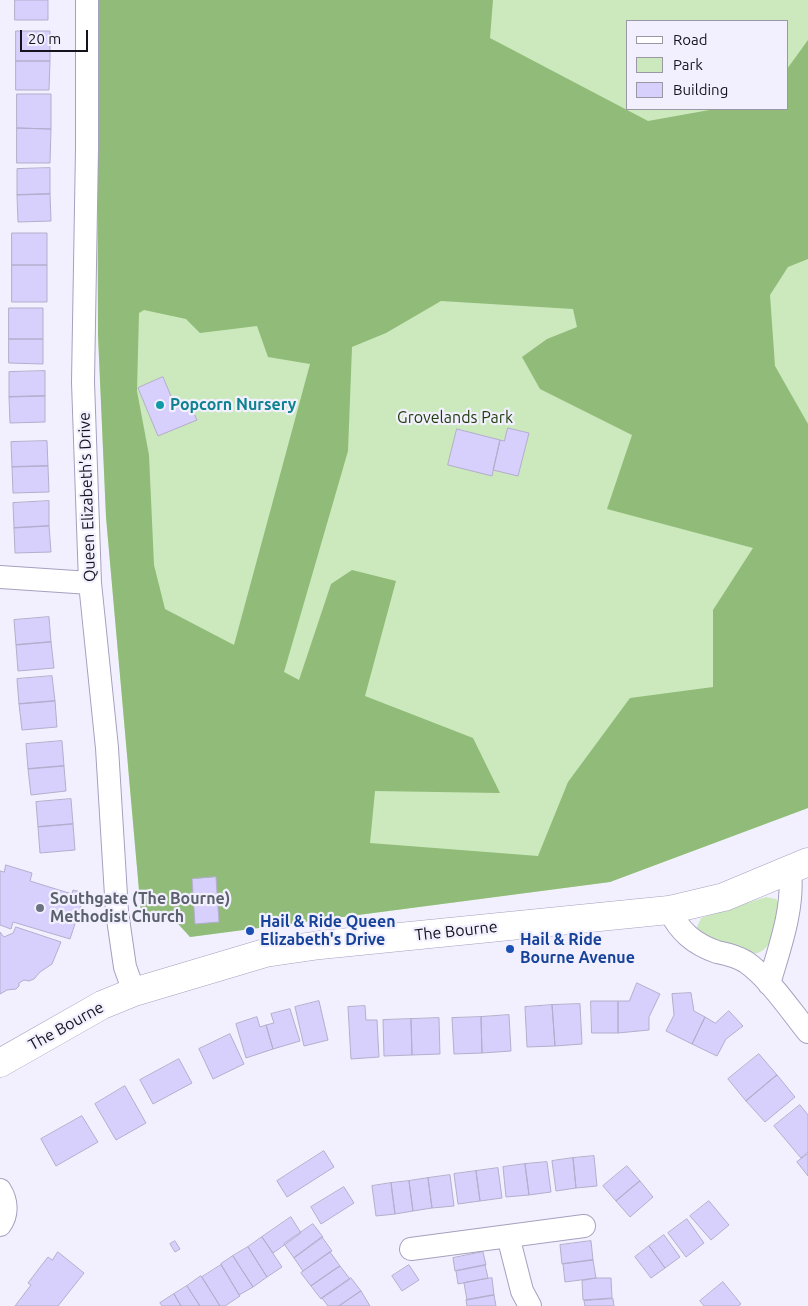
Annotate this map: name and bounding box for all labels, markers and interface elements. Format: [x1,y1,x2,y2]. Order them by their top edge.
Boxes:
scale bar [22,20,90,52]
legend [626,20,788,110]
text: 20 m [28,30,61,47]
text: Road [673,31,708,48]
text: Park [673,56,703,73]
text: Building [673,81,728,98]
place label: Popcorn Nursery [170,395,296,415]
marker: Popcorn Nursery [154,399,166,411]
park label: Grovelands Park [397,408,513,428]
street label: Queen Elizabeth's Drive [74,412,100,582]
place label: Southgate (The Bourne) Methodist Church [50,889,230,927]
marker: Southgate (The Bourne) Methodist Church [34,902,46,914]
place label: Hail & Ride Queen Elizabeth's Drive [260,912,396,950]
street label: The Bourne [414,917,498,945]
marker: Hail & Ride Queen Elizabeth's Drive [244,925,256,937]
place label: Hail & Ride Bourne Avenue [520,930,635,968]
marker: Hail & Ride Bourne Avenue [504,943,516,955]
street label: The Bourne [25,997,107,1055]

